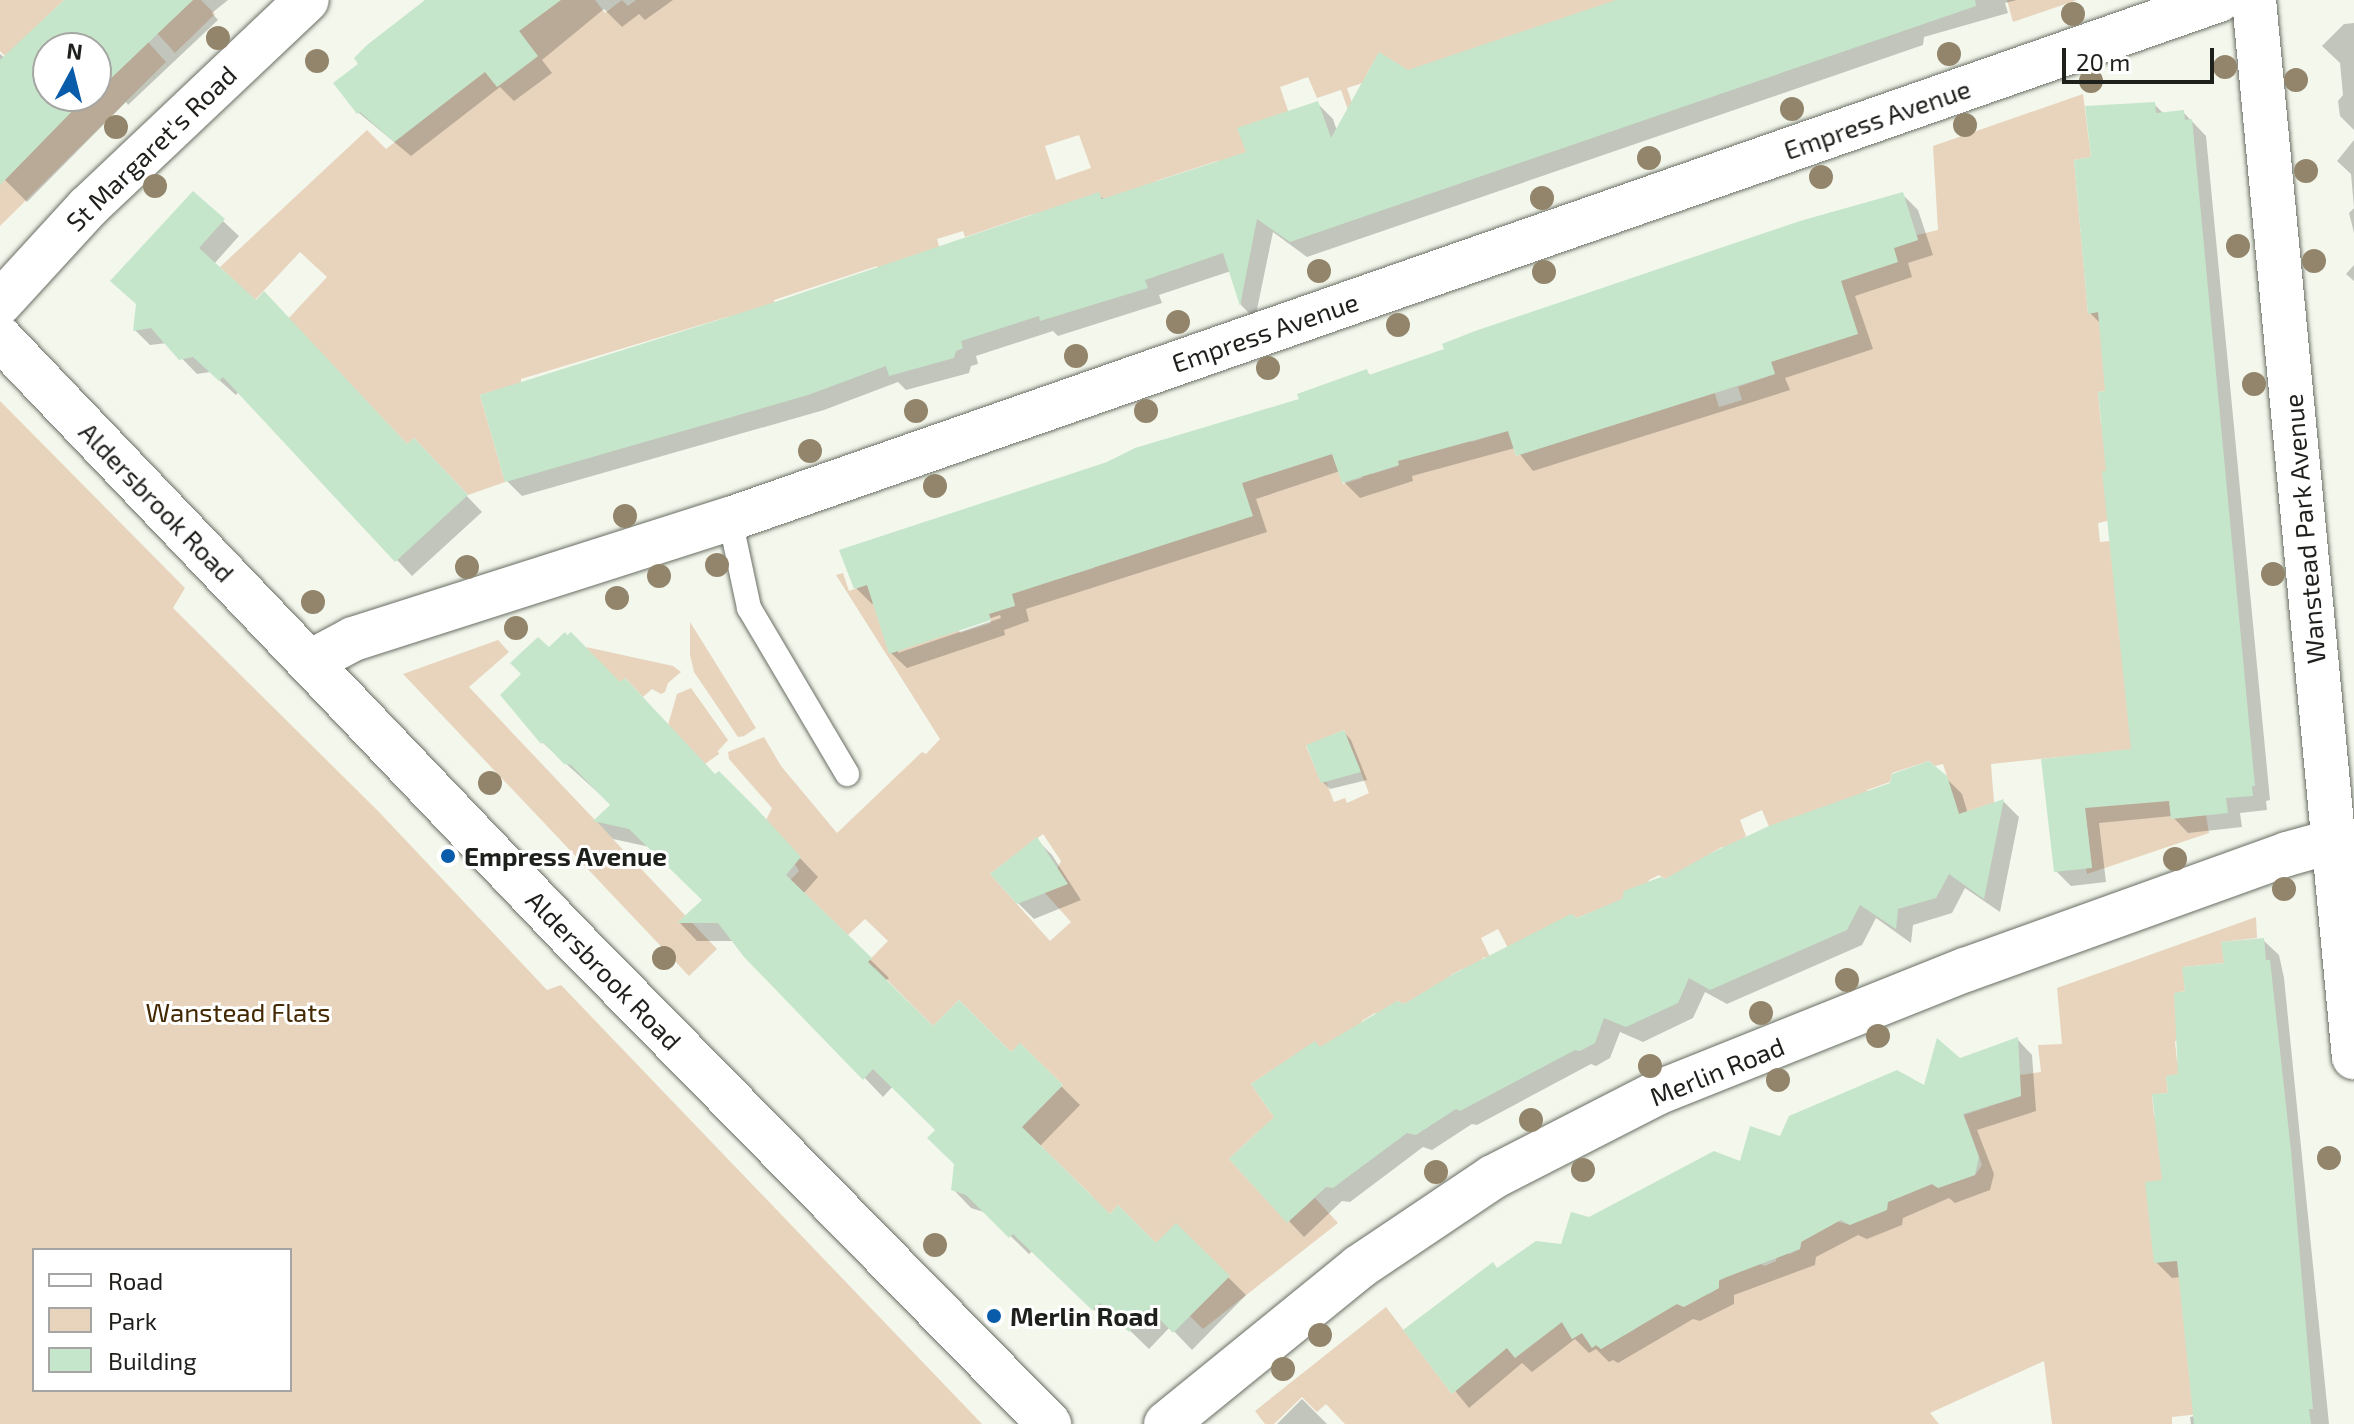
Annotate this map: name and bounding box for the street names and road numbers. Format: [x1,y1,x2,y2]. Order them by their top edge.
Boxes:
street label: St Margaret's Road [59,59,243,237]
street label: Empress Avenue [1779,72,1975,166]
street label: Empress Avenue [1167,285,1363,379]
street label: Wanstead Park Avenue [2277,392,2331,666]
street label: Aldersbrook Road [73,416,241,588]
street label: Aldersbrook Road [520,884,688,1056]
street label: Merlin Road [1645,1030,1789,1112]

